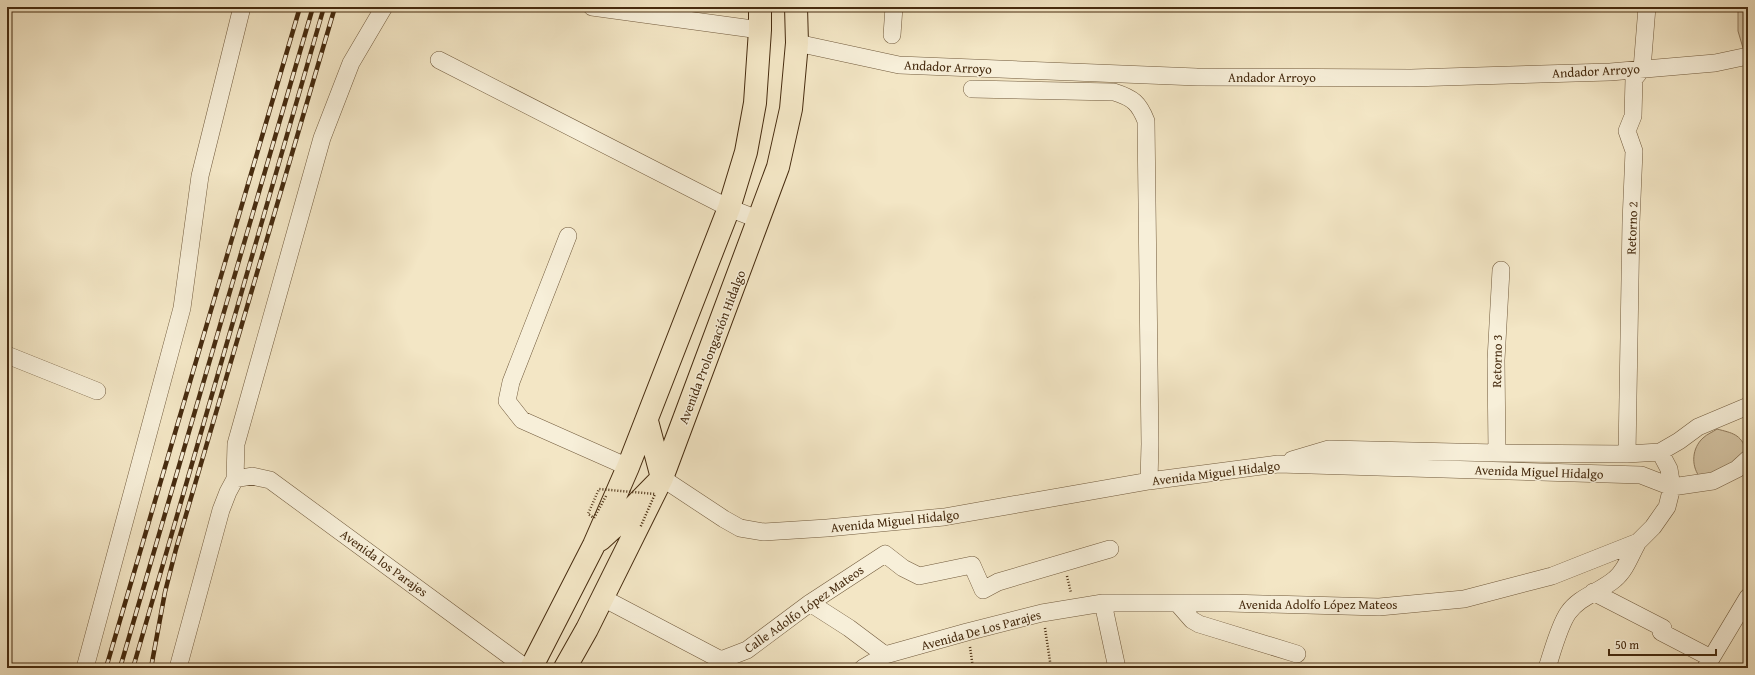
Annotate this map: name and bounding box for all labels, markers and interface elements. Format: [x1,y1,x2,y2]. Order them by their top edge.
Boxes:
street label: Andador Arroyo [904,55,993,79]
street label: Andador Arroyo [1552,59,1641,83]
street label: Andador Arroyo [1228,68,1316,87]
street label: Retorno 2 [1622,201,1642,255]
street label: Avenida Prolongación Hidalgo [674,267,750,427]
street label: Retorno 3 [1487,334,1507,388]
street label: Avenida Miguel Hidalgo [1151,456,1282,490]
street label: Avenida Miguel Hidalgo [1474,460,1604,484]
street label: Avenida Miguel Hidalgo [830,505,960,537]
street label: Avenida los Parajes [336,525,432,601]
street label: Calle Adolfo López Mateos [740,560,868,658]
street label: Avenida Adolfo López Mateos [1238,595,1398,614]
street label: Avenida De Los Parajes [919,605,1043,655]
scale bar [1609,631,1716,657]
text: 50 m [1615,636,1639,653]

